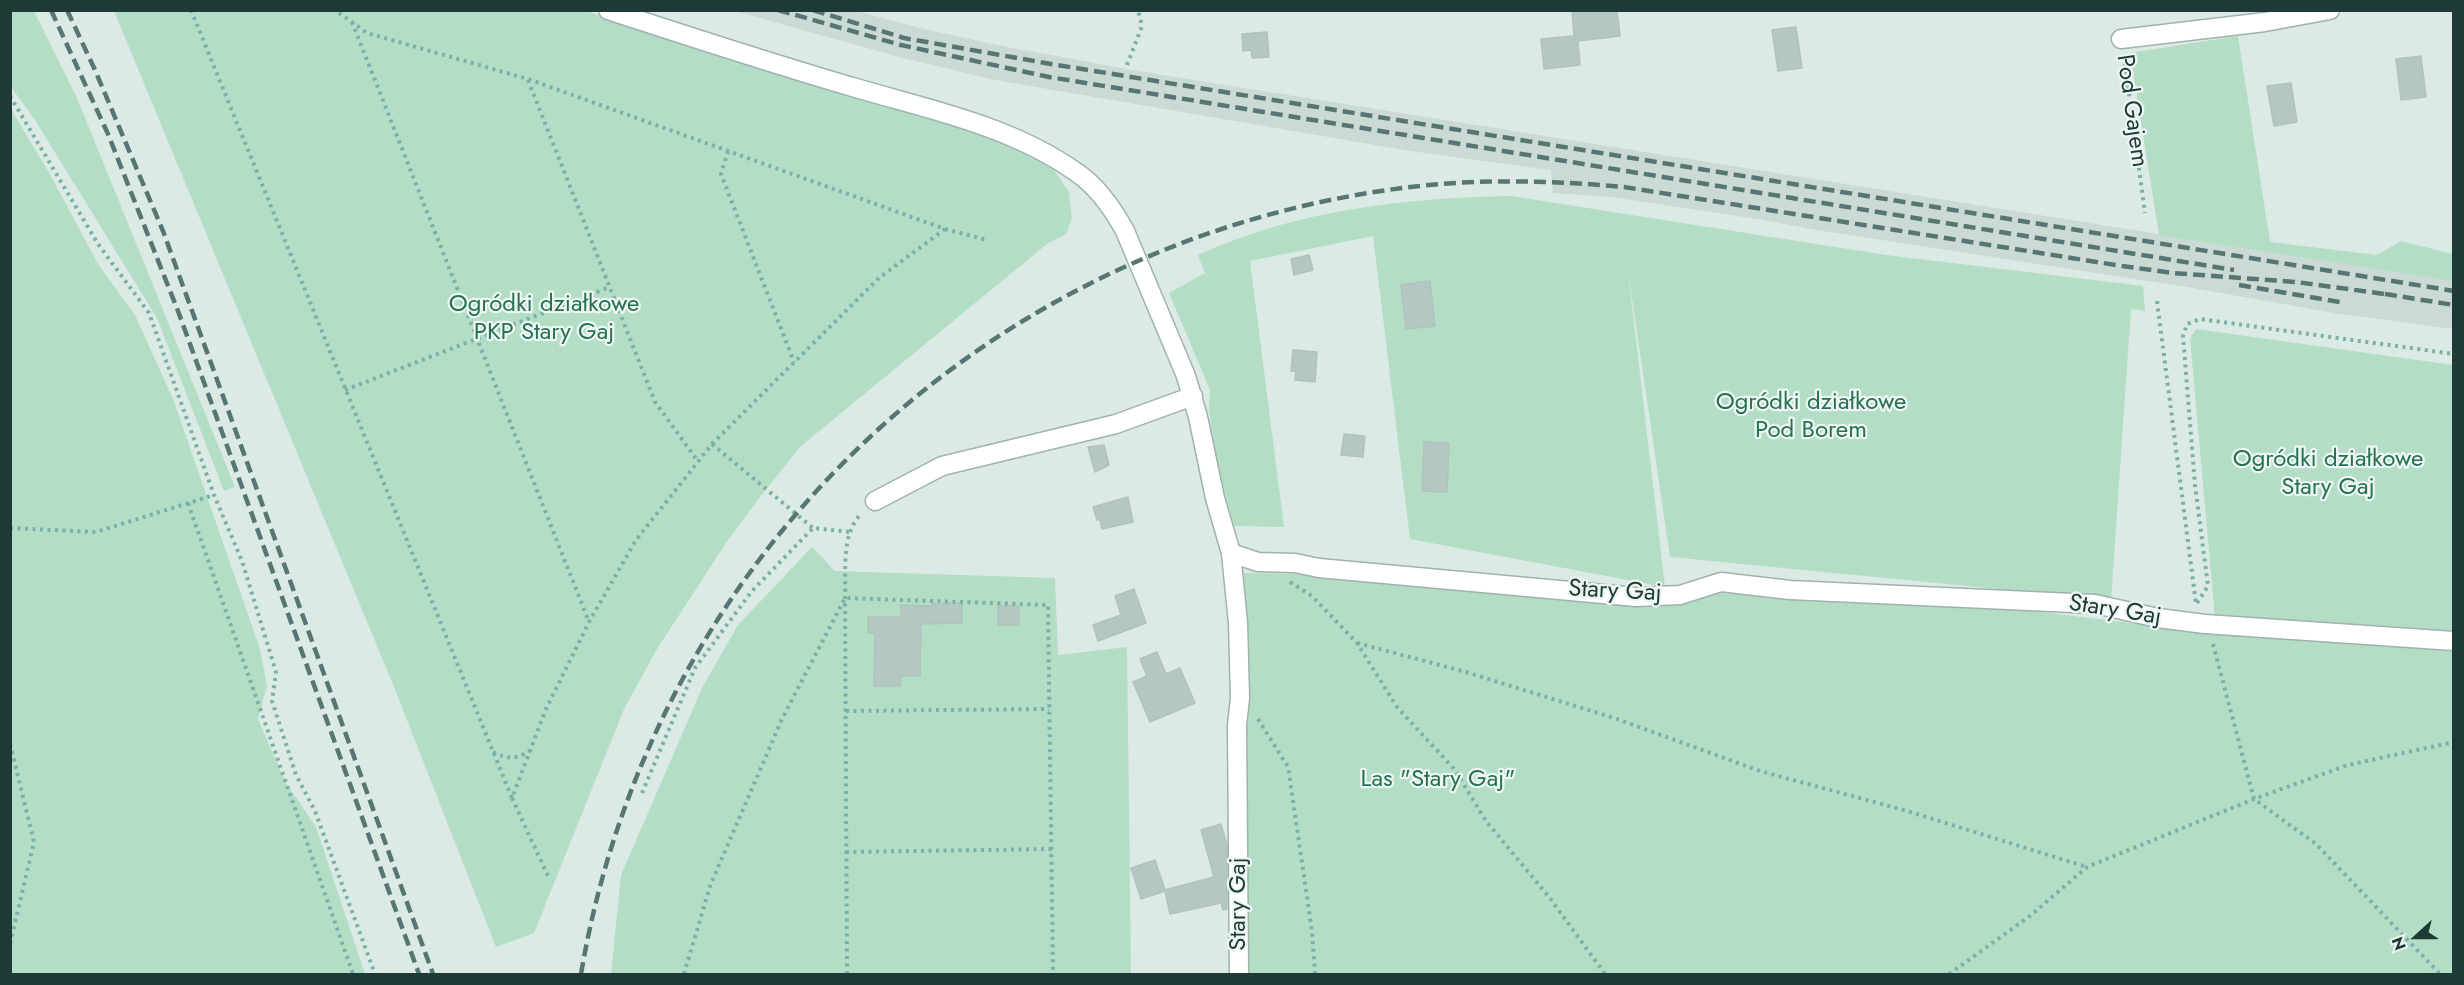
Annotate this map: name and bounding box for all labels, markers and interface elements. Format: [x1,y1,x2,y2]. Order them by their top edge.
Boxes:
street label: Pod Gajem [2109,53,2153,169]
park label: Ogródki działkowe PKP Stary Gaj [449,291,639,347]
park label: Ogródki działkowe Pod Borem [1716,389,1906,445]
park label: Ogródki działkowe Stary Gaj [2233,446,2423,502]
street label: Stary Gaj [1568,575,1662,609]
street label: Stary Gaj [2067,589,2163,633]
park label: Las "Stary Gaj" [1361,766,1515,794]
street label: Stary Gaj [1225,857,1253,951]
north arrow [2386,907,2446,967]
text: N [2386,934,2412,954]

